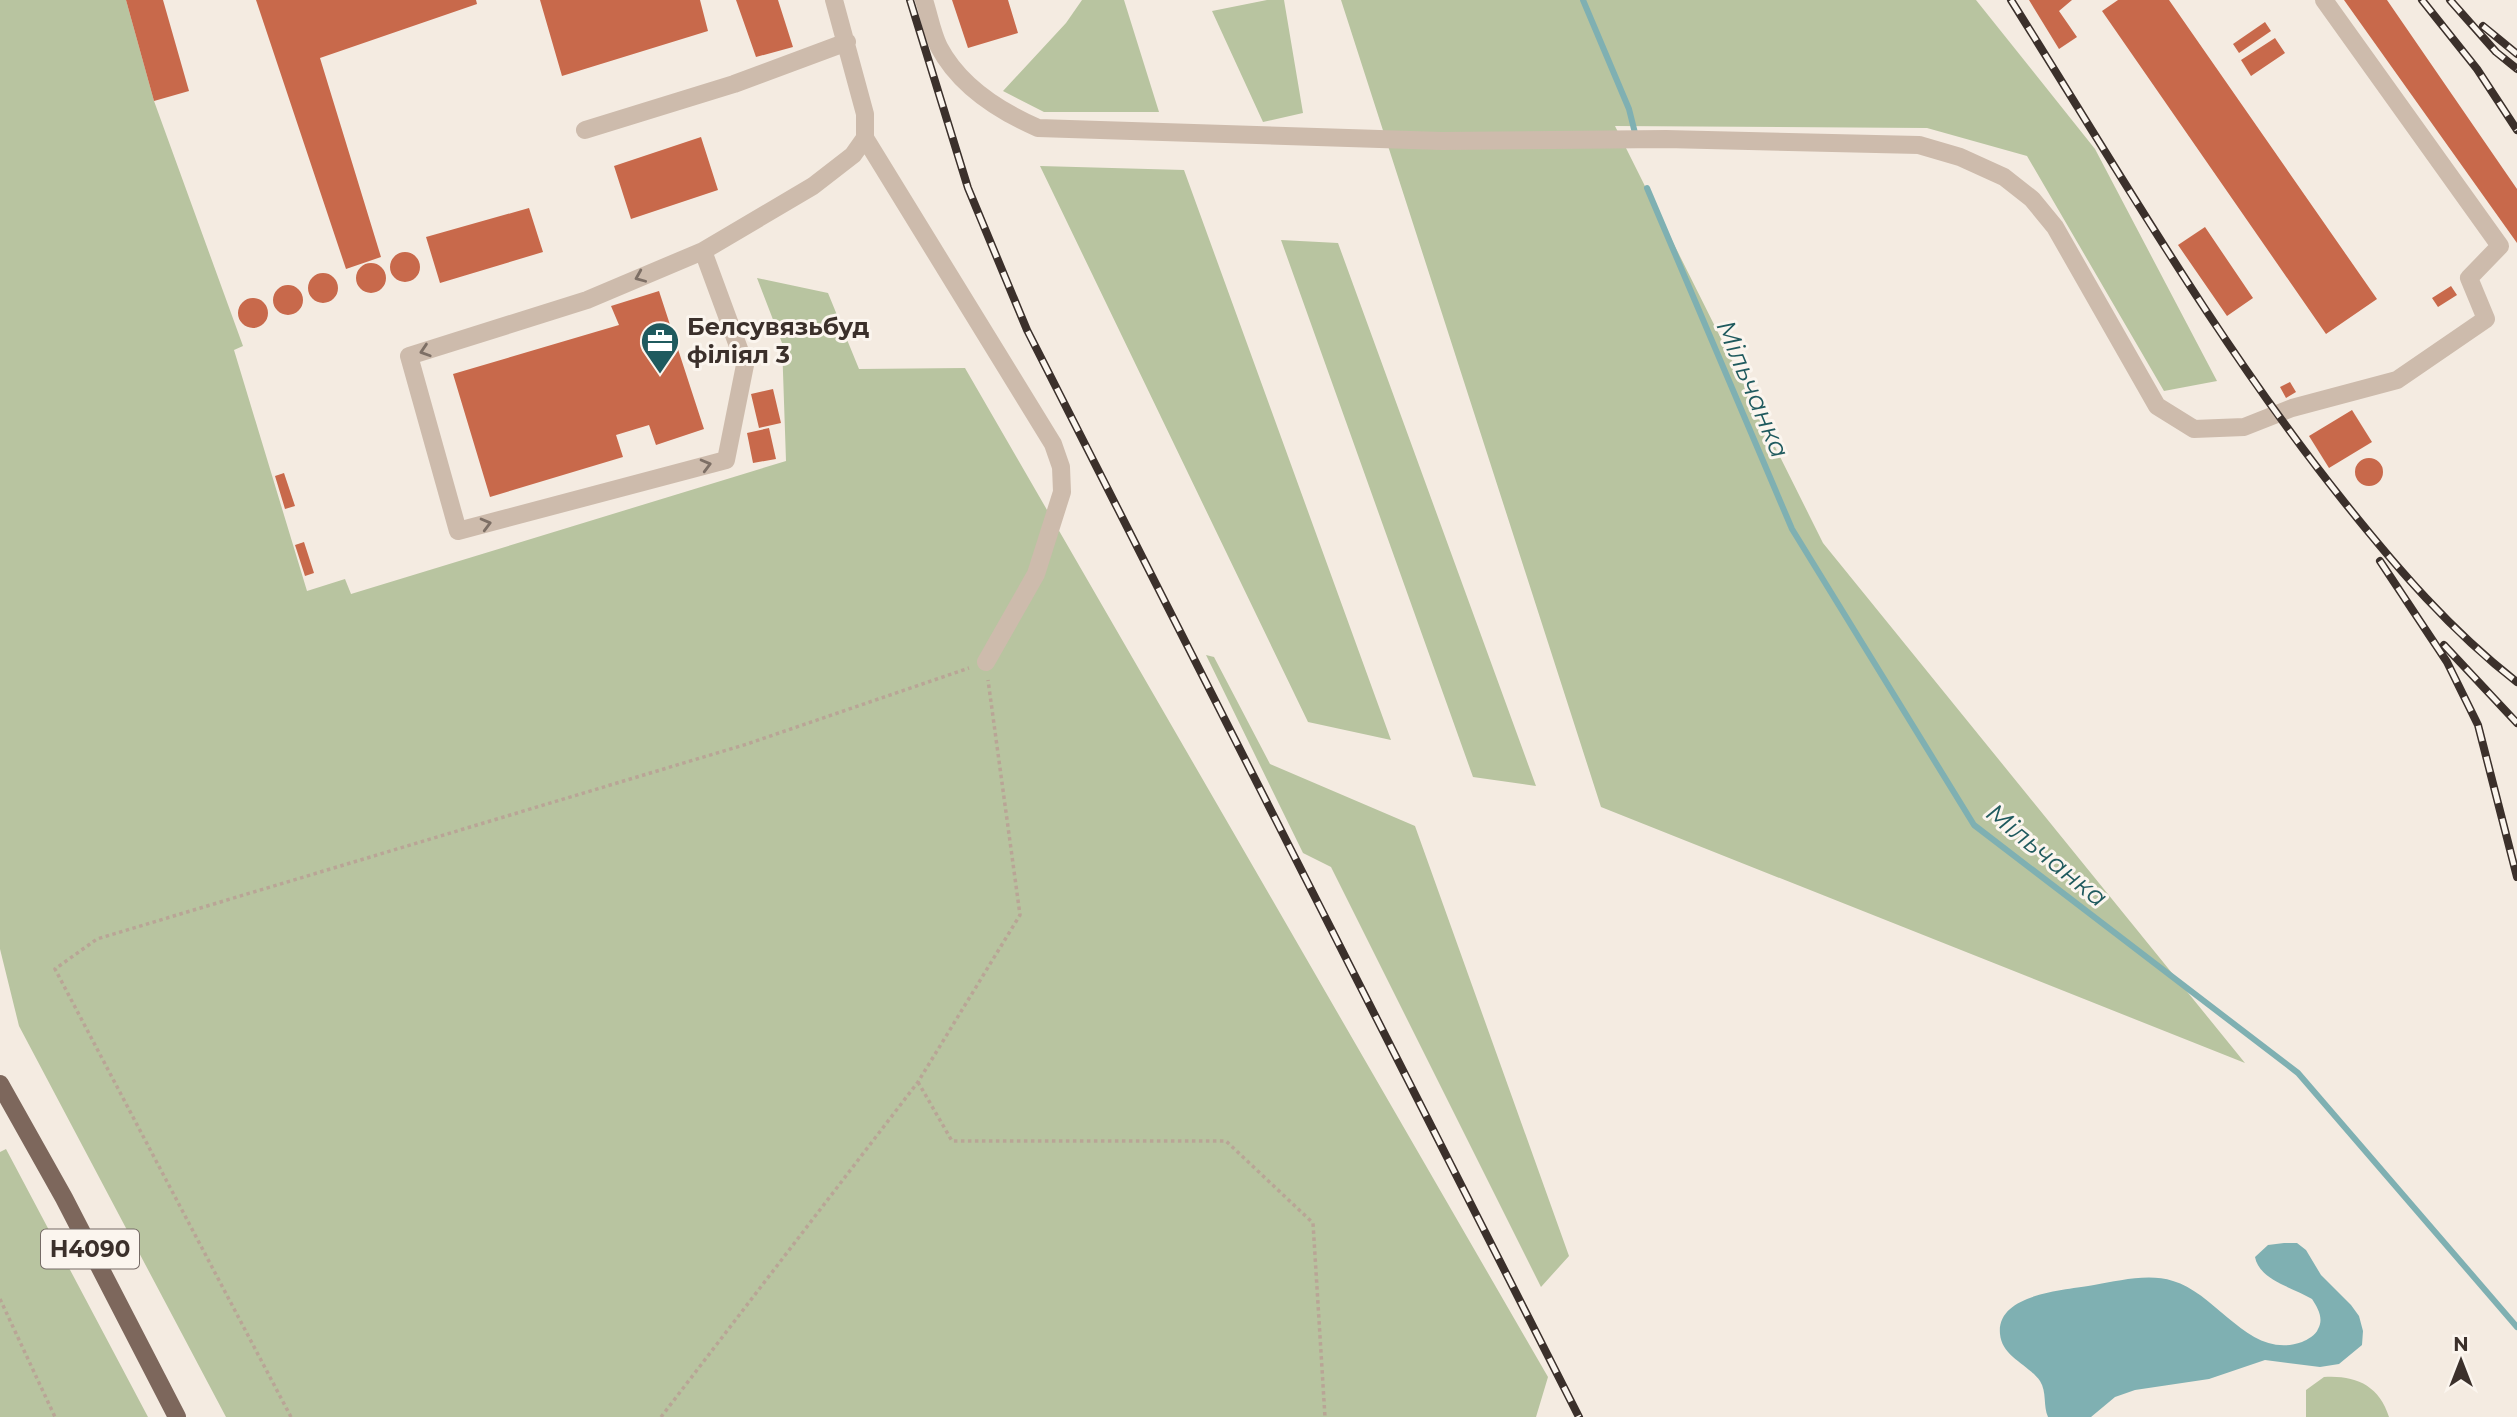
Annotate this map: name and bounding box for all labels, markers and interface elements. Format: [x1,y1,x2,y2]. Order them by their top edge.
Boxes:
one-way arrow [635,269,647,283]
place label: Белсувязьбуд філіял 3 [687,312,869,369]
water label: Мільчанка [1710,315,1796,463]
office icon: Белсувязьбуд філіял 3 [639,320,681,375]
one-way arrow [419,343,431,358]
one-way arrow [700,459,712,473]
one-way arrow [480,518,492,532]
water label: Мільчанка [1980,796,2114,914]
road number: Н4090 [41,1230,139,1268]
north arrow [2426,1326,2496,1396]
text: N [2453,1333,2469,1356]

